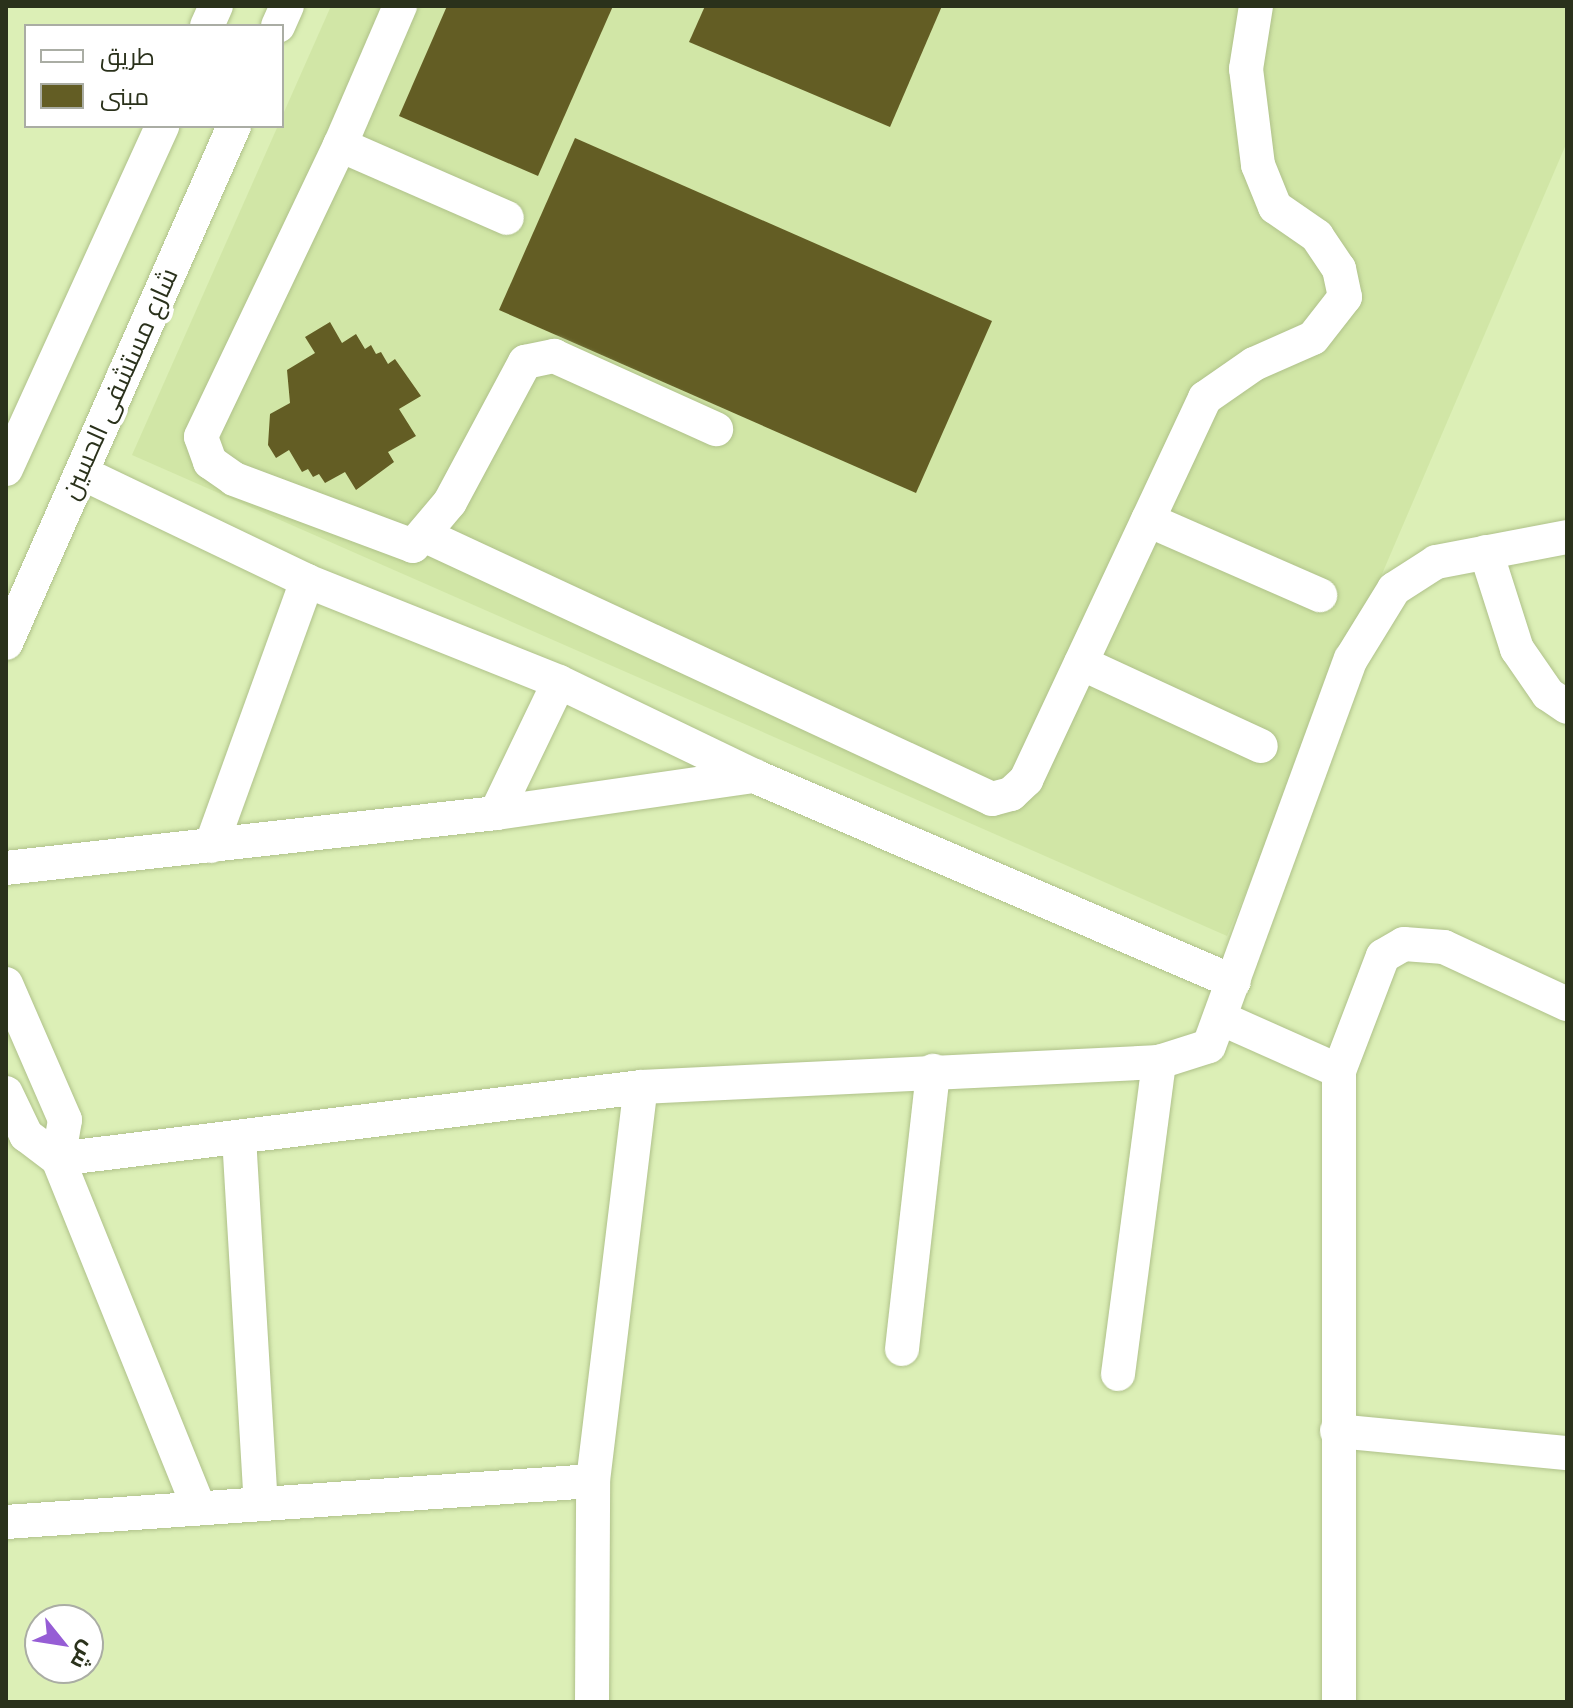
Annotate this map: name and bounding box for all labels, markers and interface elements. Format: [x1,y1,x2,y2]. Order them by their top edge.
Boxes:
legend [24,24,284,128]
text: طريق [100,44,155,70]
text: مبنى [100,84,149,110]
street label: شارع مستشفى الحسين [55,263,185,505]
north arrow [24,1604,104,1684]
text: ش [66,1637,101,1674]

